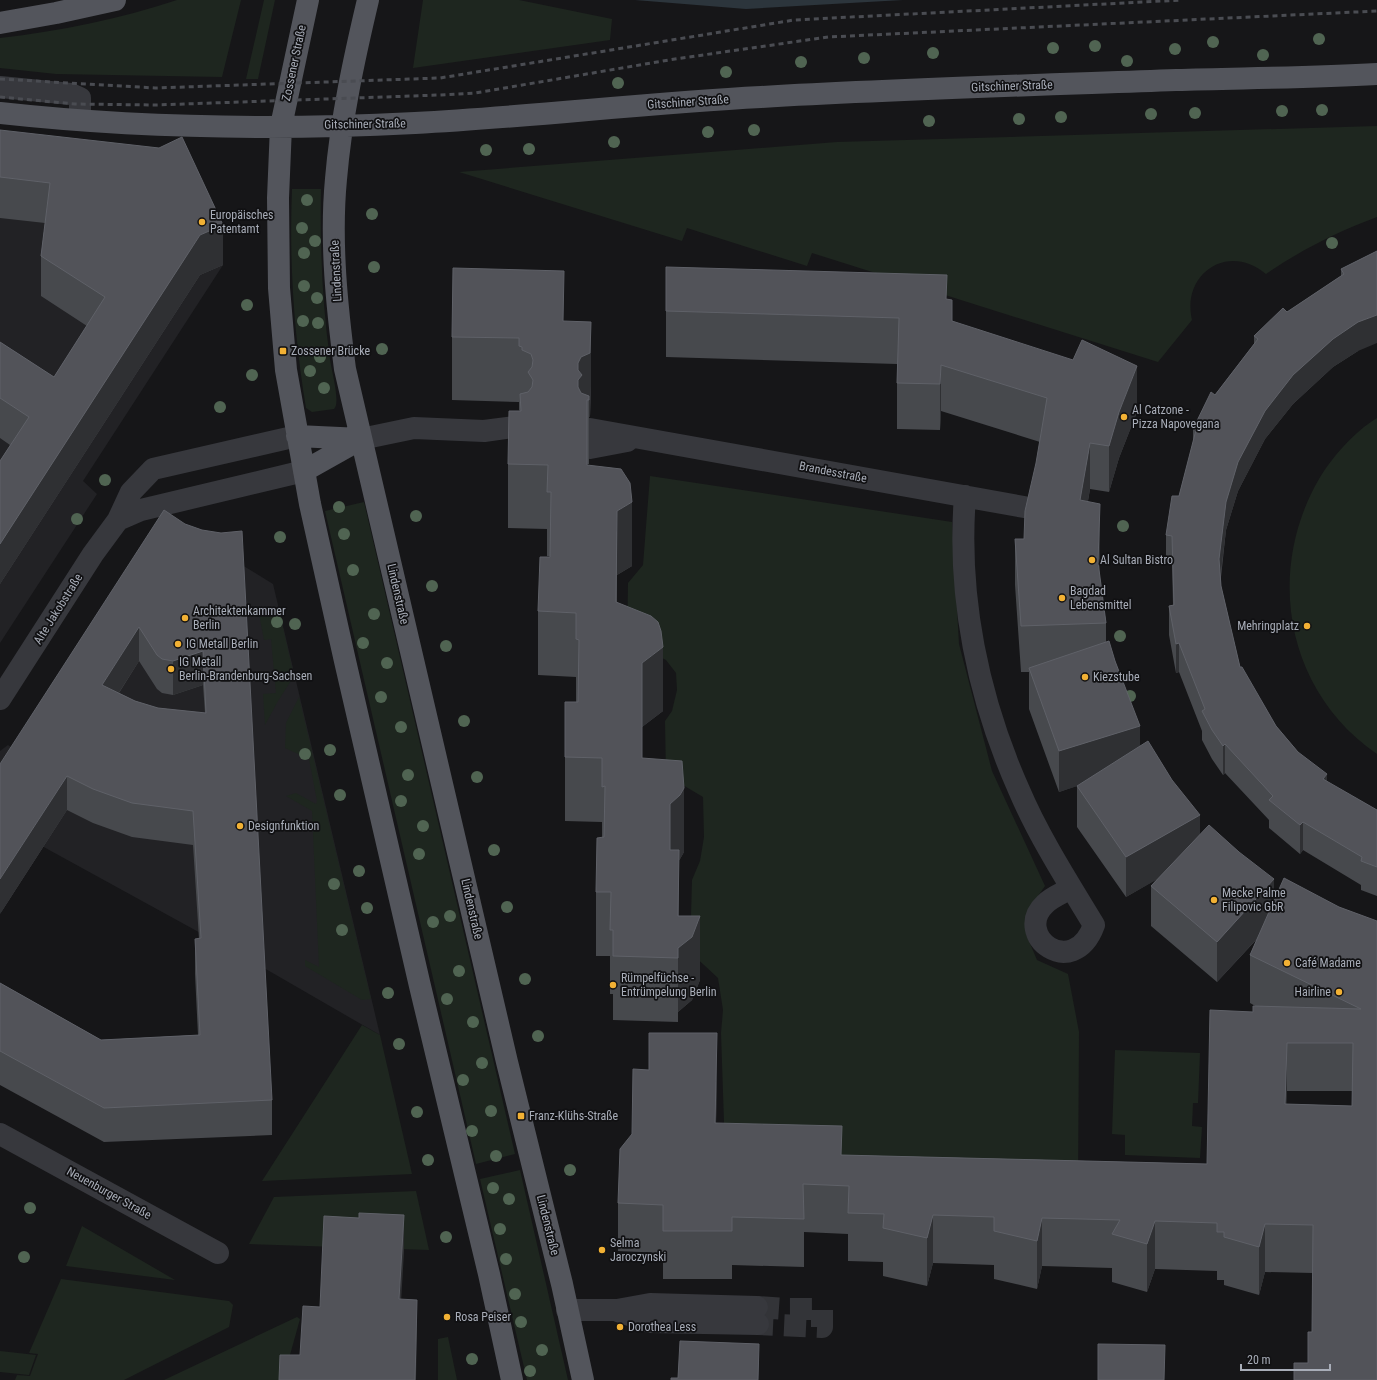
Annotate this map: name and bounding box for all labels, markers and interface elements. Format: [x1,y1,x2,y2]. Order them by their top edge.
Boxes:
street label: Zossener Straße [279,23,309,102]
street label: Gitschiner Straße [971,78,1053,94]
street label: Gitschiner Straße [647,92,730,112]
street label: Gitschiner Straße [324,116,406,132]
place label: Europäisches Patentamt [210,208,274,236]
marker: Europäisches Patentamt [197,217,207,227]
street label: Lindenstraße [327,239,345,302]
place label: Zossener Brücke [291,344,370,358]
marker: Zossener Brücke [278,346,288,356]
place label: Al Catzone - Pizza Napovegana [1132,403,1220,431]
marker: Al Catzone - Pizza Napovegana [1119,412,1129,422]
street label: Brandesstraße [798,459,868,485]
place label: Al Sultan Bistro [1100,553,1173,567]
marker: Al Sultan Bistro [1087,555,1097,565]
street label: Lindenstraße [384,562,412,626]
street label: Alte Jakobstraße [31,571,85,647]
place label: Bagdad Lebensmittel [1070,584,1131,612]
marker: Bagdad Lebensmittel [1057,593,1067,603]
place label: Architektenkammer Berlin [193,604,286,632]
marker: Architektenkammer Berlin [180,613,190,623]
place label: Mehringplatz [1237,619,1299,633]
marker: Mehringplatz [1302,621,1312,631]
place label: IG Metall Berlin [186,637,258,651]
marker: IG Metall Berlin [173,639,183,649]
place label: IG Metall Berlin-Brandenburg-Sachsen [179,655,313,683]
marker: IG Metall Berlin-Brandenburg-Sachsen [166,664,176,674]
place label: Kiezstube [1093,670,1140,684]
marker: Kiezstube [1080,672,1090,682]
place label: Designfunktion [248,819,320,833]
marker: Designfunktion [235,821,245,831]
street label: Lindenstraße [458,877,486,941]
place label: Mecke Palme Filipovic GbR [1222,886,1286,914]
marker: Mecke Palme Filipovic GbR [1209,895,1219,905]
place label: Café Madame [1295,956,1361,970]
marker: Café Madame [1282,958,1292,968]
place label: Rümpelfüchse - Entrümpelung Berlin [621,971,717,999]
marker: Rümpelfüchse - Entrümpelung Berlin [608,980,618,990]
place label: Hairline [1294,985,1331,999]
marker: Hairline [1334,987,1344,997]
place label: Franz-Klühs-Straße [529,1109,618,1123]
marker: Franz-Klühs-Straße [516,1111,526,1121]
street label: Neuenburger Straße [64,1164,154,1222]
street label: Lindenstraße [534,1193,562,1257]
place label: Selma Jaroczynski [610,1236,666,1264]
marker: Selma Jaroczynski [597,1245,607,1255]
place label: Rosa Peiser [455,1310,511,1324]
marker: Rosa Peiser [442,1312,452,1322]
place label: Dorothea Less [628,1320,696,1334]
marker: Dorothea Less [615,1322,625,1332]
scale bar [1241,1346,1330,1372]
text: 20 m [1247,1353,1271,1367]

